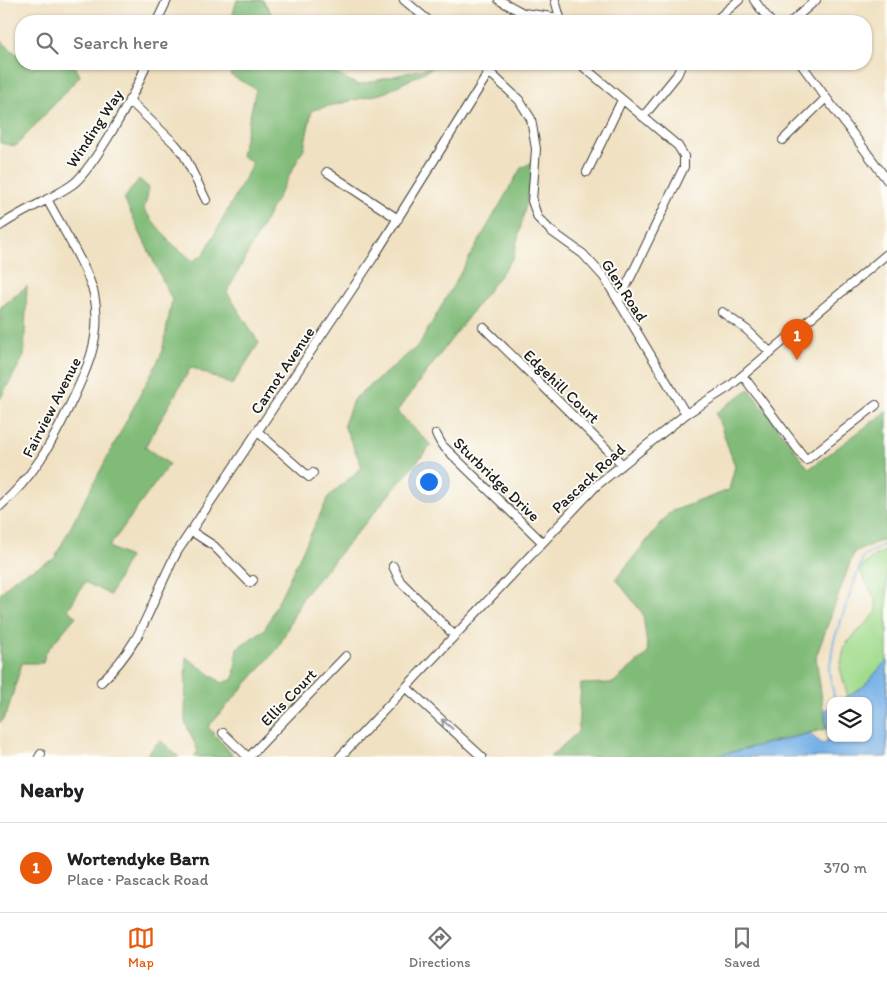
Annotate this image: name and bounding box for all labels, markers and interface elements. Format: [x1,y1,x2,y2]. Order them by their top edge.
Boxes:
search box [15,15,872,70]
icon: search [33,29,61,57]
text: Search here [73,31,168,54]
street label: Winding Way [62,85,127,171]
street label: Glen Road [597,256,652,325]
pin: 1 [781,319,813,360]
street label: Carnot Avenue [246,323,319,418]
street label: Edgehill Court [520,345,604,427]
street label: Fairview Avenue [18,354,85,461]
street label: Sturbridge Drive [449,433,544,525]
street label: Pascack Road [548,439,629,517]
your location [416,469,442,495]
street label: Ellis Court [256,665,320,730]
map controls [827,697,872,742]
button: layers [827,697,872,742]
one-way arrow [441,718,454,729]
text: Nearby [20,777,84,802]
text: Wortendyke Barn [67,847,209,870]
text: 1 [32,858,40,877]
text: 370 m [823,858,867,877]
text: Place · Pascack Road [67,870,208,889]
tab: Map [127,924,155,971]
tab: Directions [409,924,470,971]
tab: Saved [724,924,760,971]

